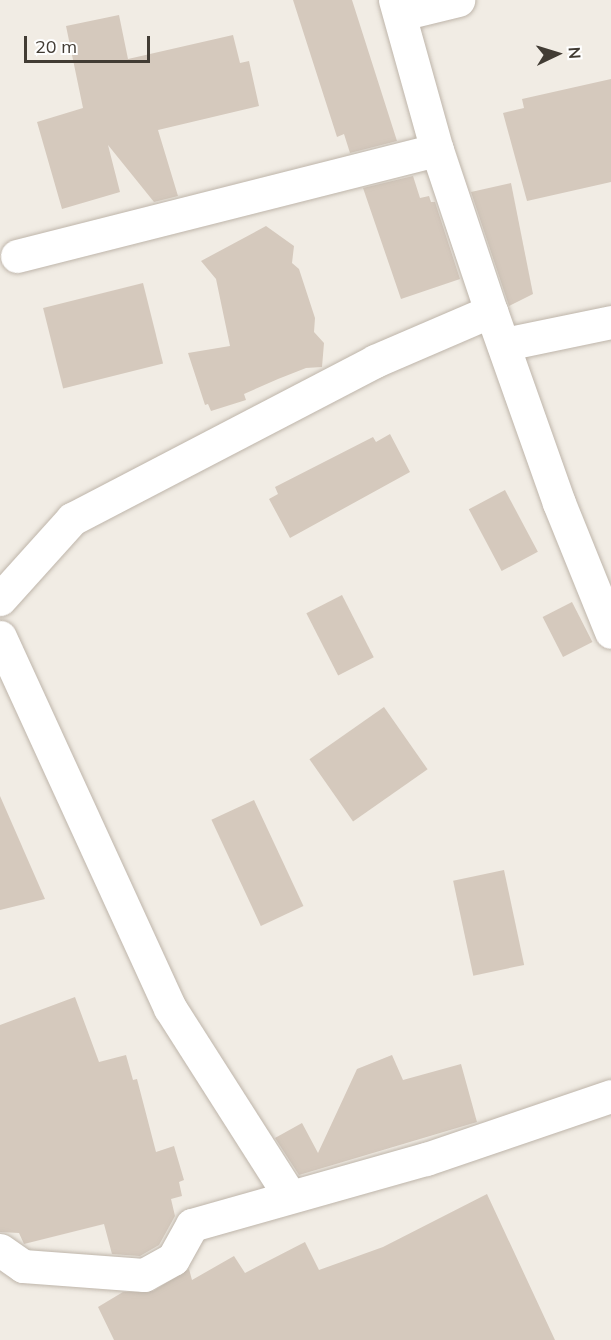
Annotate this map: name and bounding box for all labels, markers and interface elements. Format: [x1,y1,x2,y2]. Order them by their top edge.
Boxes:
scale bar [27,24,153,62]
north arrow [527,24,587,84]
text: 20 m [35,35,77,58]
text: N [565,46,585,59]

